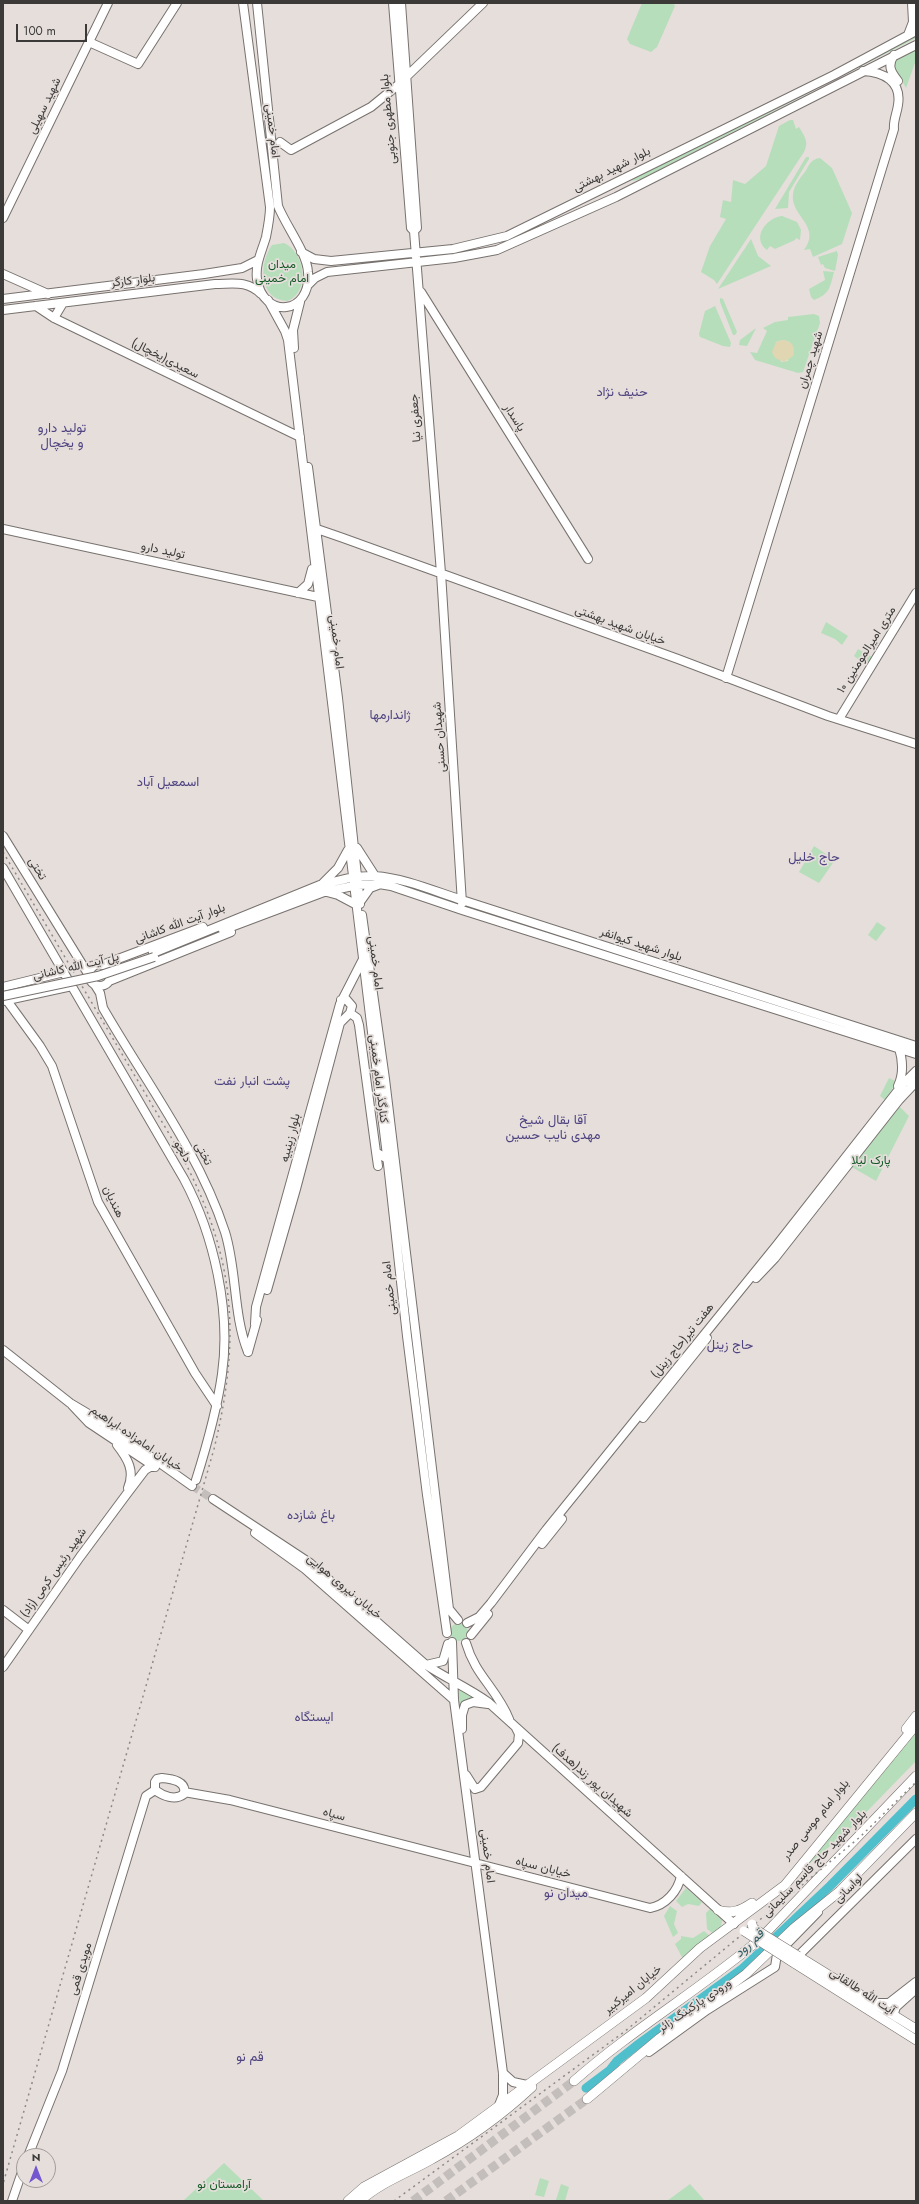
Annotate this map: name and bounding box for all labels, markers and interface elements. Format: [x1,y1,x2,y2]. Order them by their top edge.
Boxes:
scale bar [18,16,89,42]
text: 100 m [23,22,56,40]
street label: بلوار مطهری جنوبی [378,73,400,165]
street label: شهید سهیلی [25,75,65,137]
street label: امام خمینی [262,103,282,159]
street label: بلوار شهید بهشتی [571,144,653,196]
park label: میدان امام خمینی [255,258,309,286]
street label: بلوار کارگر [110,271,156,291]
street label: شهید چمران [795,329,827,391]
street label: سعیدی(یخچال) [129,336,201,382]
district label: حنیف نژاد [596,385,648,401]
street label: جعفری نیا [407,393,425,443]
street label: پاسدار [500,402,528,434]
district label: تولید دارو و یخچال [38,421,86,452]
street label: تولید دارو [140,539,186,563]
street label: خیابان شهید بهشتی [573,603,667,649]
street label: ۱۰ متری امیرالمومنین [835,604,899,696]
street label: امام خمینی [326,614,346,670]
street label: شهیدان حسنی [430,701,450,773]
district label: ژاندارمها [370,708,410,724]
district label: اسمعیل آباد [137,775,199,791]
district label: حاج خلیل [788,850,840,866]
street label: تختی [25,855,49,883]
street label: بلوار آیت الله کاشانی [133,901,227,947]
street label: بلوار شهید کیوانفر [598,925,684,965]
street label: امام خمینی [365,935,385,991]
street label: پل آیت الله کاشانی [31,950,121,984]
street label: کنارگذر امام خمینی [365,1034,391,1124]
district label: پشت انبار نفت [214,1074,290,1090]
street label: بلوار زینبیه [278,1112,304,1164]
district label: آقا بقال شیخ مهدی نایب حسین [506,1113,600,1144]
street label: دلجو [170,1139,194,1165]
street label: تختی [191,1140,215,1168]
park label: پارک لیلا [851,1154,891,1168]
street label: هندیان [99,1184,127,1220]
street label: امام خمینی [380,1260,400,1316]
street label: هفت تیر(حاج زینل) [648,1301,718,1381]
district label: حاج زینل [707,1338,753,1354]
street label: خیابان امامزاده ابراهیم [87,1403,185,1475]
district label: باغ شازده [287,1508,335,1524]
street label: شهید رئیس کرمی (زاد) [18,1526,90,1620]
street label: خیابان نیروی هوایی [304,1551,384,1623]
district label: ایستگاه [294,1710,334,1726]
street label: شهیدان پور زند(هدف) [549,1741,635,1821]
street label: بلوار امام موسی صدر [779,1777,853,1863]
street label: سپاه [321,1805,347,1825]
street label: بلوار شهید حاج قاسم سلیمانی [760,1807,870,1921]
street label: امام خمینی [477,1828,497,1884]
street label: خیابان سپاه [514,1854,572,1882]
street label: لواسانی [831,1871,867,1907]
district label: میدان نو [544,1886,588,1902]
water label: قم رود [732,1927,768,1961]
street label: مویدی قمی [66,1941,96,1997]
street label: خیابان امیرکبیر [601,1962,665,2018]
street label: آیت الله طالقانی [827,1966,897,2018]
street label: ورودی پارکینگ زائر [656,1976,734,2036]
district label: قم نو [236,2050,264,2066]
north arrow [16,2148,56,2188]
text: N [32,2149,40,2165]
park label: آرامستان نو [197,2178,251,2192]

